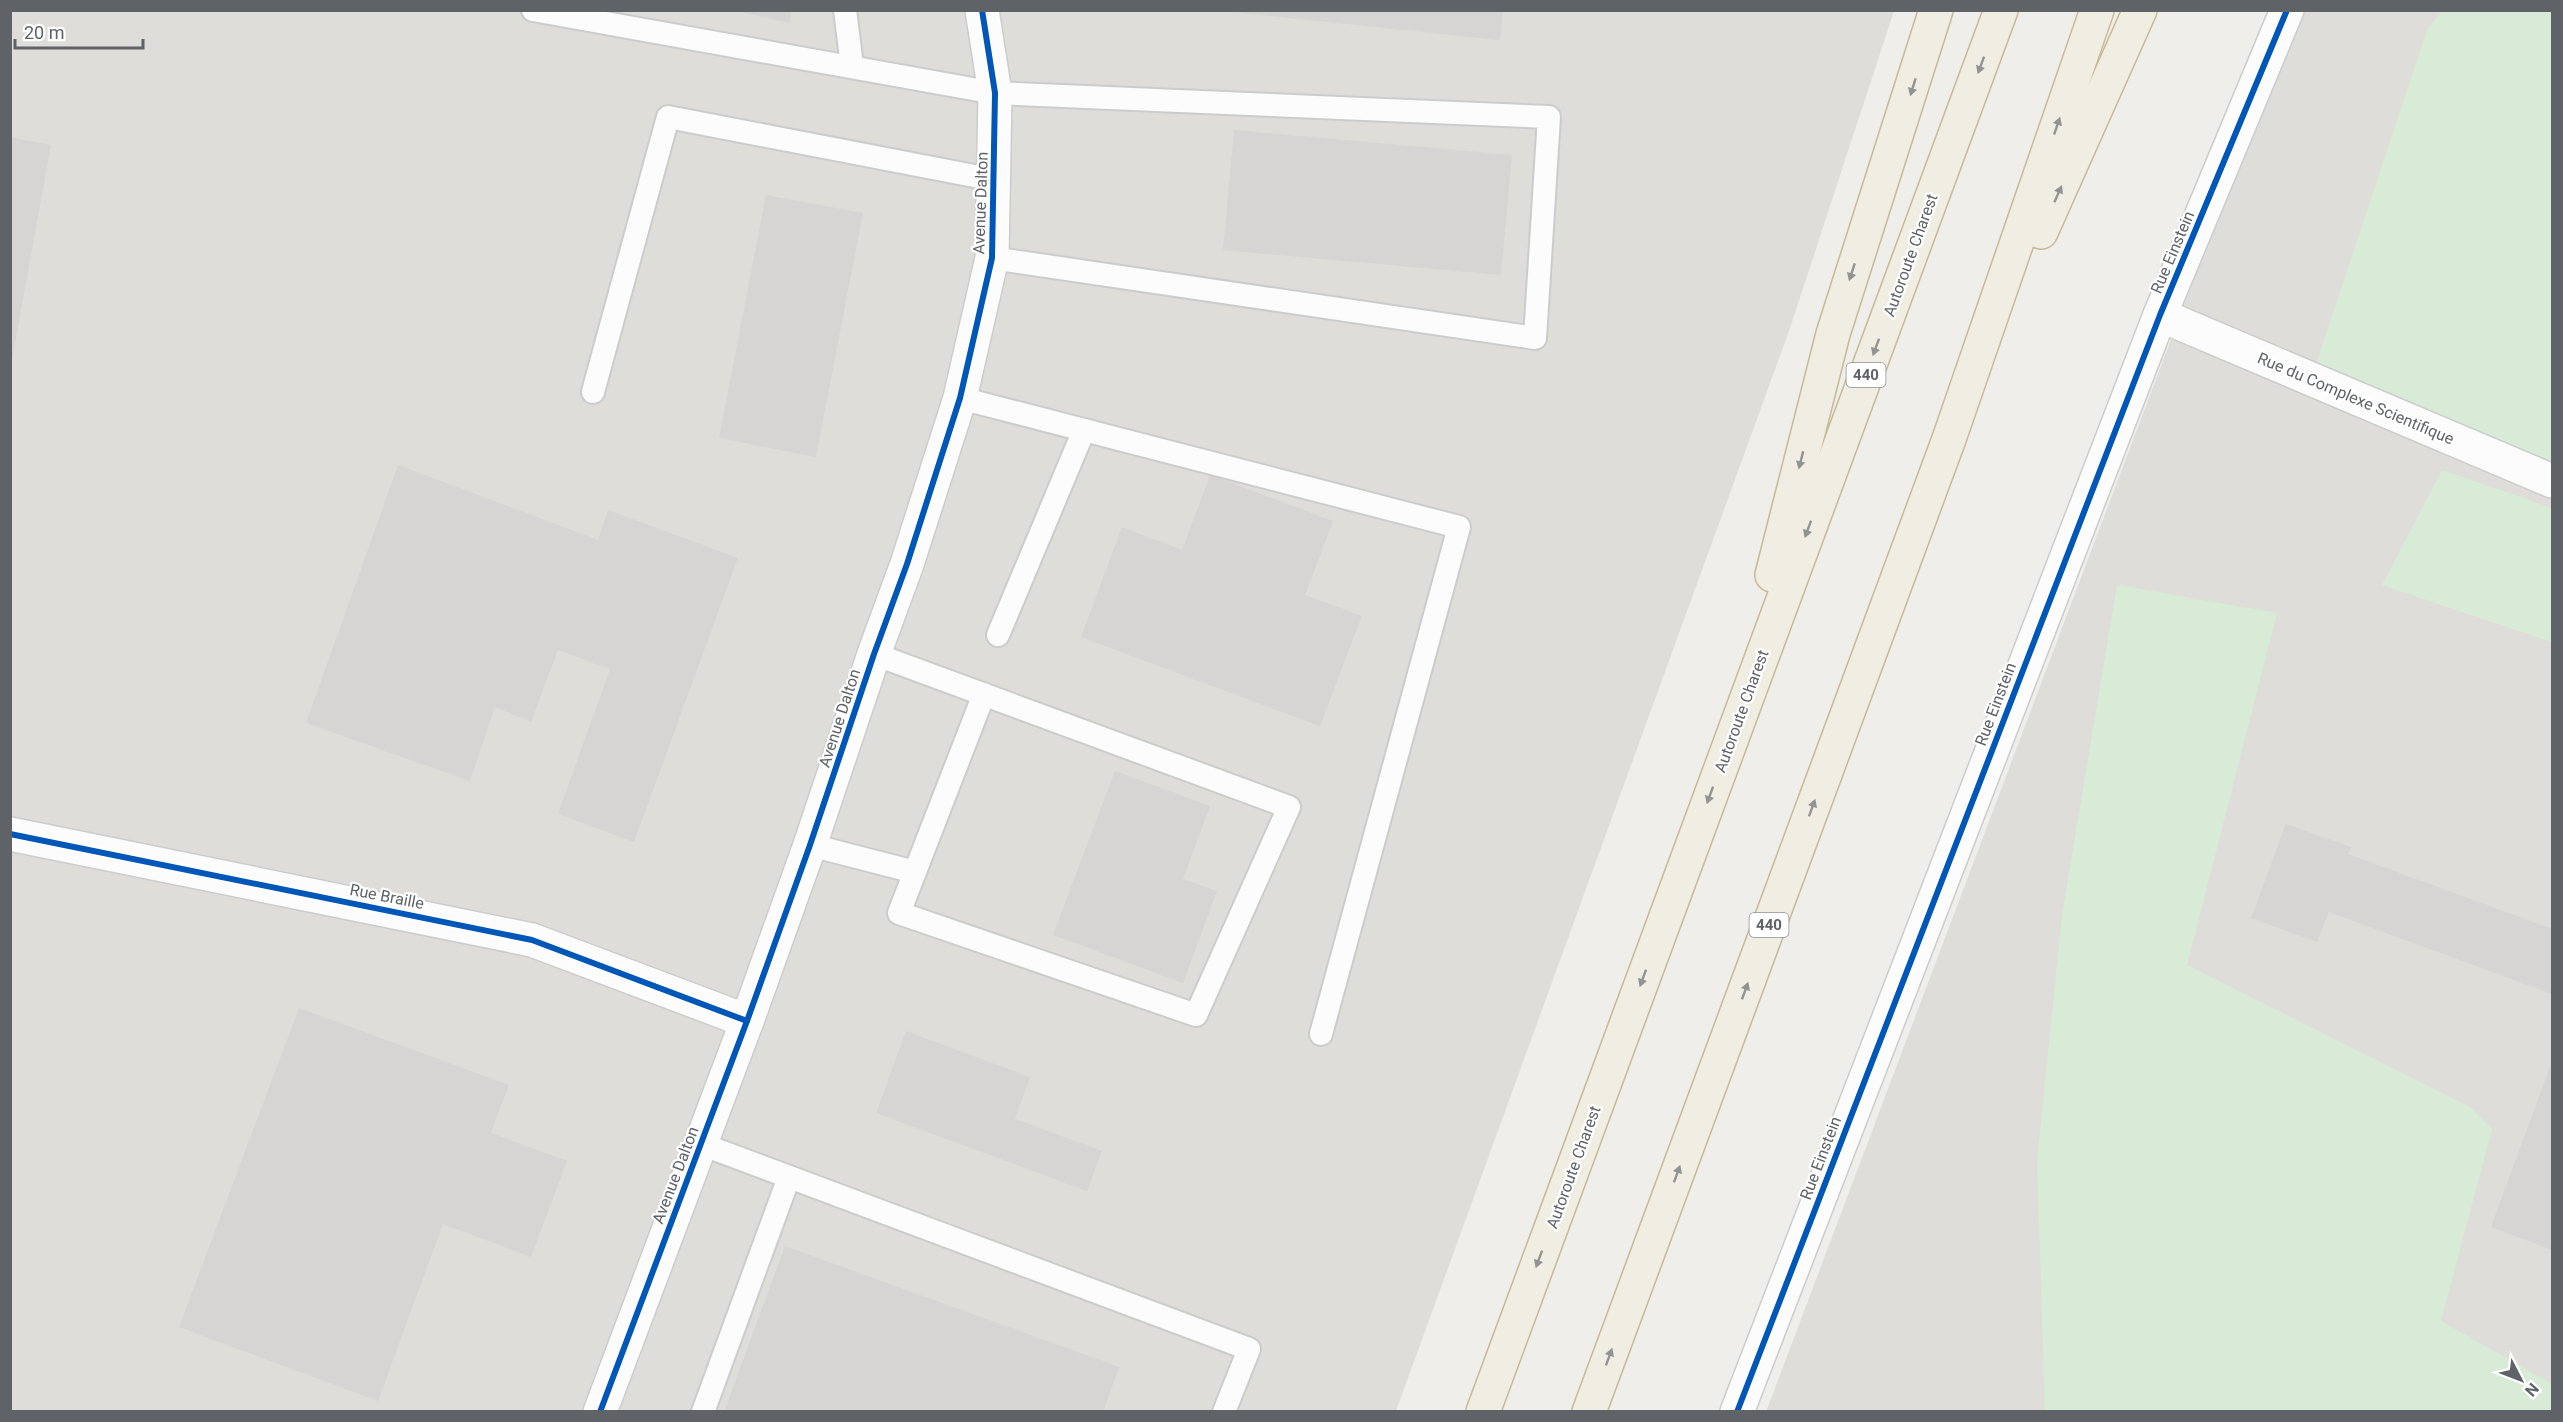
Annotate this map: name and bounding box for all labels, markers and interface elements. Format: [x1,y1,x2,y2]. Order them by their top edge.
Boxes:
scale bar [15,12,142,50]
text: 20 m [24,22,64,43]
one-way arrow [1975,56,1985,74]
one-way arrow [1908,78,1917,96]
one-way arrow [2053,117,2063,135]
street label: Avenue Dalton [969,152,992,255]
one-way arrow [2053,185,2063,203]
street label: Autoroute Charest [1879,191,1942,319]
street label: Rue Einstein [2147,208,2198,296]
one-way arrow [1847,263,1857,281]
one-way arrow [1871,338,1881,356]
street label: Rue du Complexe Scientifique [2255,348,2457,449]
road number: 440 [1846,363,1886,387]
one-way arrow [1795,451,1805,469]
one-way arrow [1803,521,1813,539]
street label: Autoroute Charest [1710,647,1773,775]
street label: Rue Einstein [1971,660,2020,749]
street label: Avenue Dalton [815,667,864,770]
one-way arrow [1705,786,1714,804]
one-way arrow [1808,799,1818,817]
street label: Rue Braille [348,880,426,913]
road number: 440 [1750,913,1788,937]
one-way arrow [1637,969,1647,987]
one-way arrow [1740,982,1750,1000]
street label: Autoroute Charest [1542,1103,1605,1231]
street label: Rue Einstein [1796,1114,1845,1203]
street label: Avenue Dalton [648,1124,703,1226]
one-way arrow [1673,1165,1682,1183]
one-way arrow [1534,1250,1543,1268]
one-way arrow [1605,1347,1615,1365]
north arrow [2491,1350,2551,1410]
text: N [2521,1379,2543,1400]

